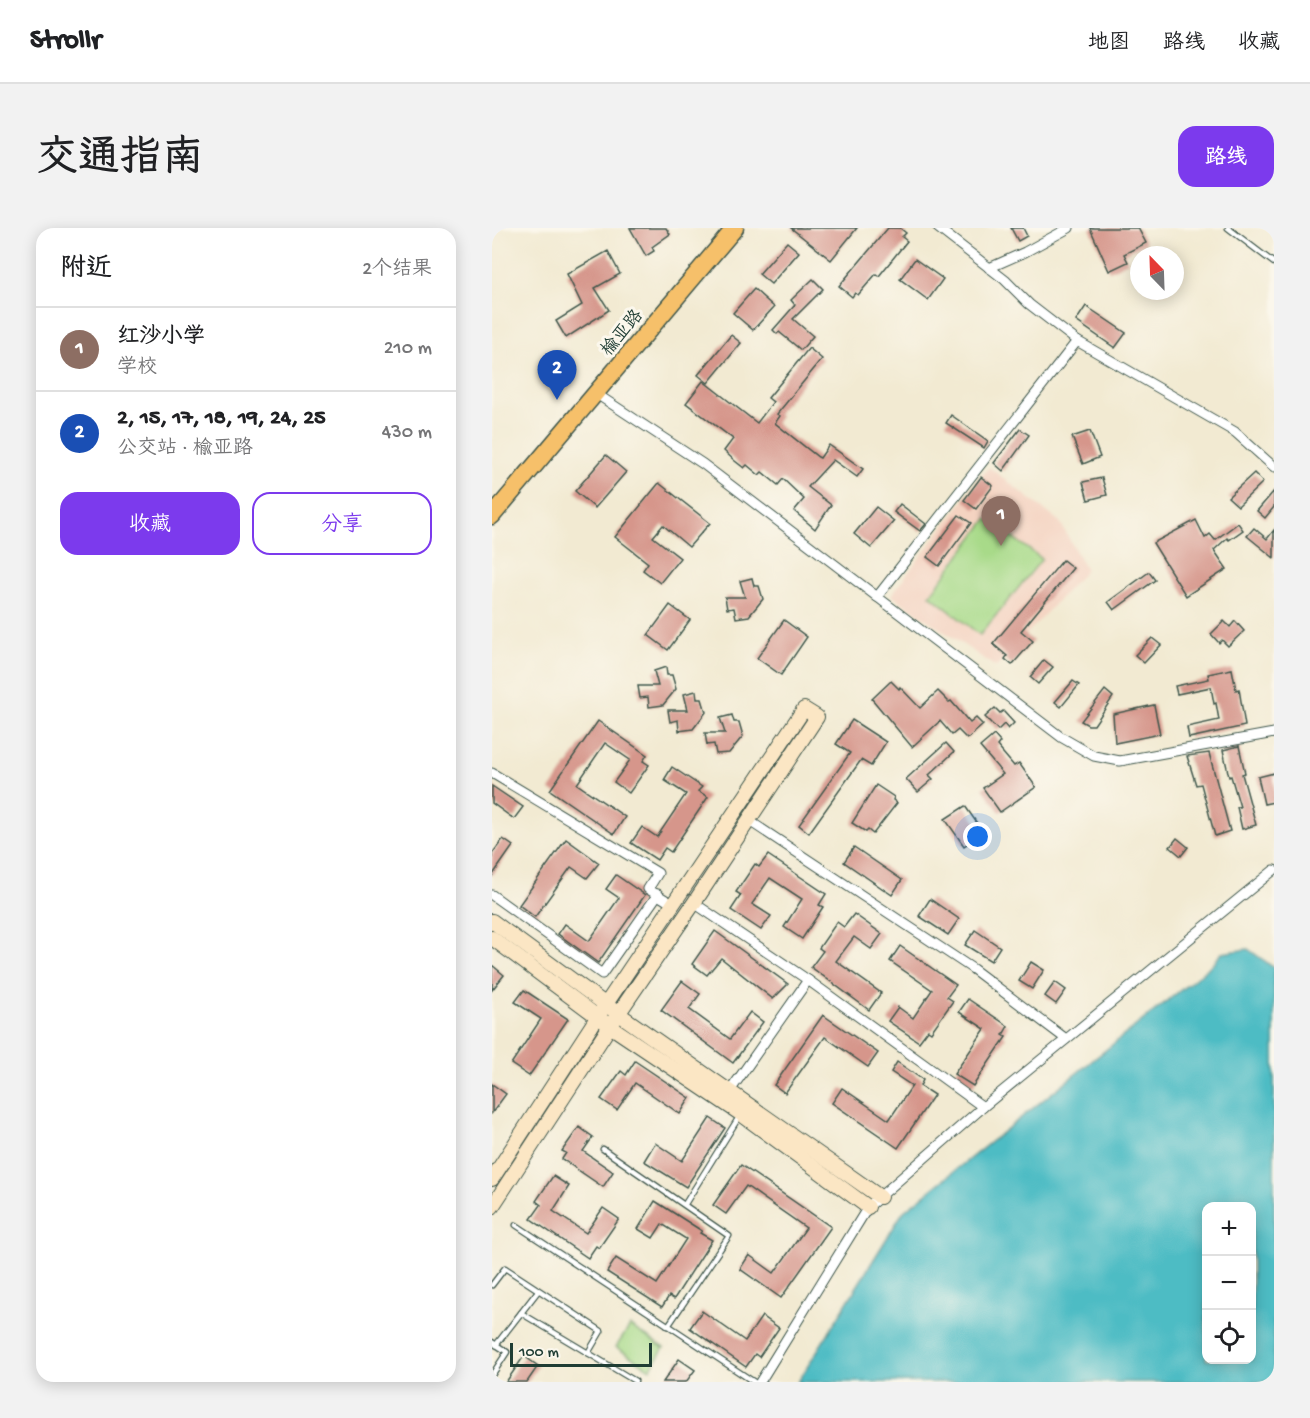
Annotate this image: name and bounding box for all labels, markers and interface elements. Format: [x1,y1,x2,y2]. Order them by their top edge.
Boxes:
text: Strollr [30,25,101,58]
text: 地图 [1088,32,1130,57]
text: 路线 [1163,32,1205,57]
text: 收藏 [1238,32,1280,57]
button: 路线 [1178,126,1274,187]
text: 交通指南 [36,137,204,186]
north arrow [1130,246,1184,300]
text: 附近 [60,255,112,286]
text: 2个结果 [362,259,432,282]
street label: 榆亚路 [597,306,648,361]
text: 红沙小学 [117,325,205,351]
text: 1 [75,338,84,361]
text: 210 m [384,338,432,361]
pin: 2 [538,350,576,400]
text: 学校 [117,357,157,380]
text: 2, 15, 17, 18, 19, 24, 25 [117,406,326,432]
text: 2 [75,422,84,445]
text: 430 m [382,422,432,445]
text: 公交站 · 榆亚路 [117,438,253,461]
button: 收藏 [60,492,240,555]
button: 分享 [252,492,432,555]
pin: 1 [982,496,1020,546]
your location [963,822,992,851]
map controls [1202,1202,1256,1364]
button: + [1202,1202,1256,1256]
button: − [1202,1256,1256,1310]
button: locate [1202,1310,1256,1364]
scale bar [510,1340,652,1368]
text: 100 m [519,1344,559,1363]

